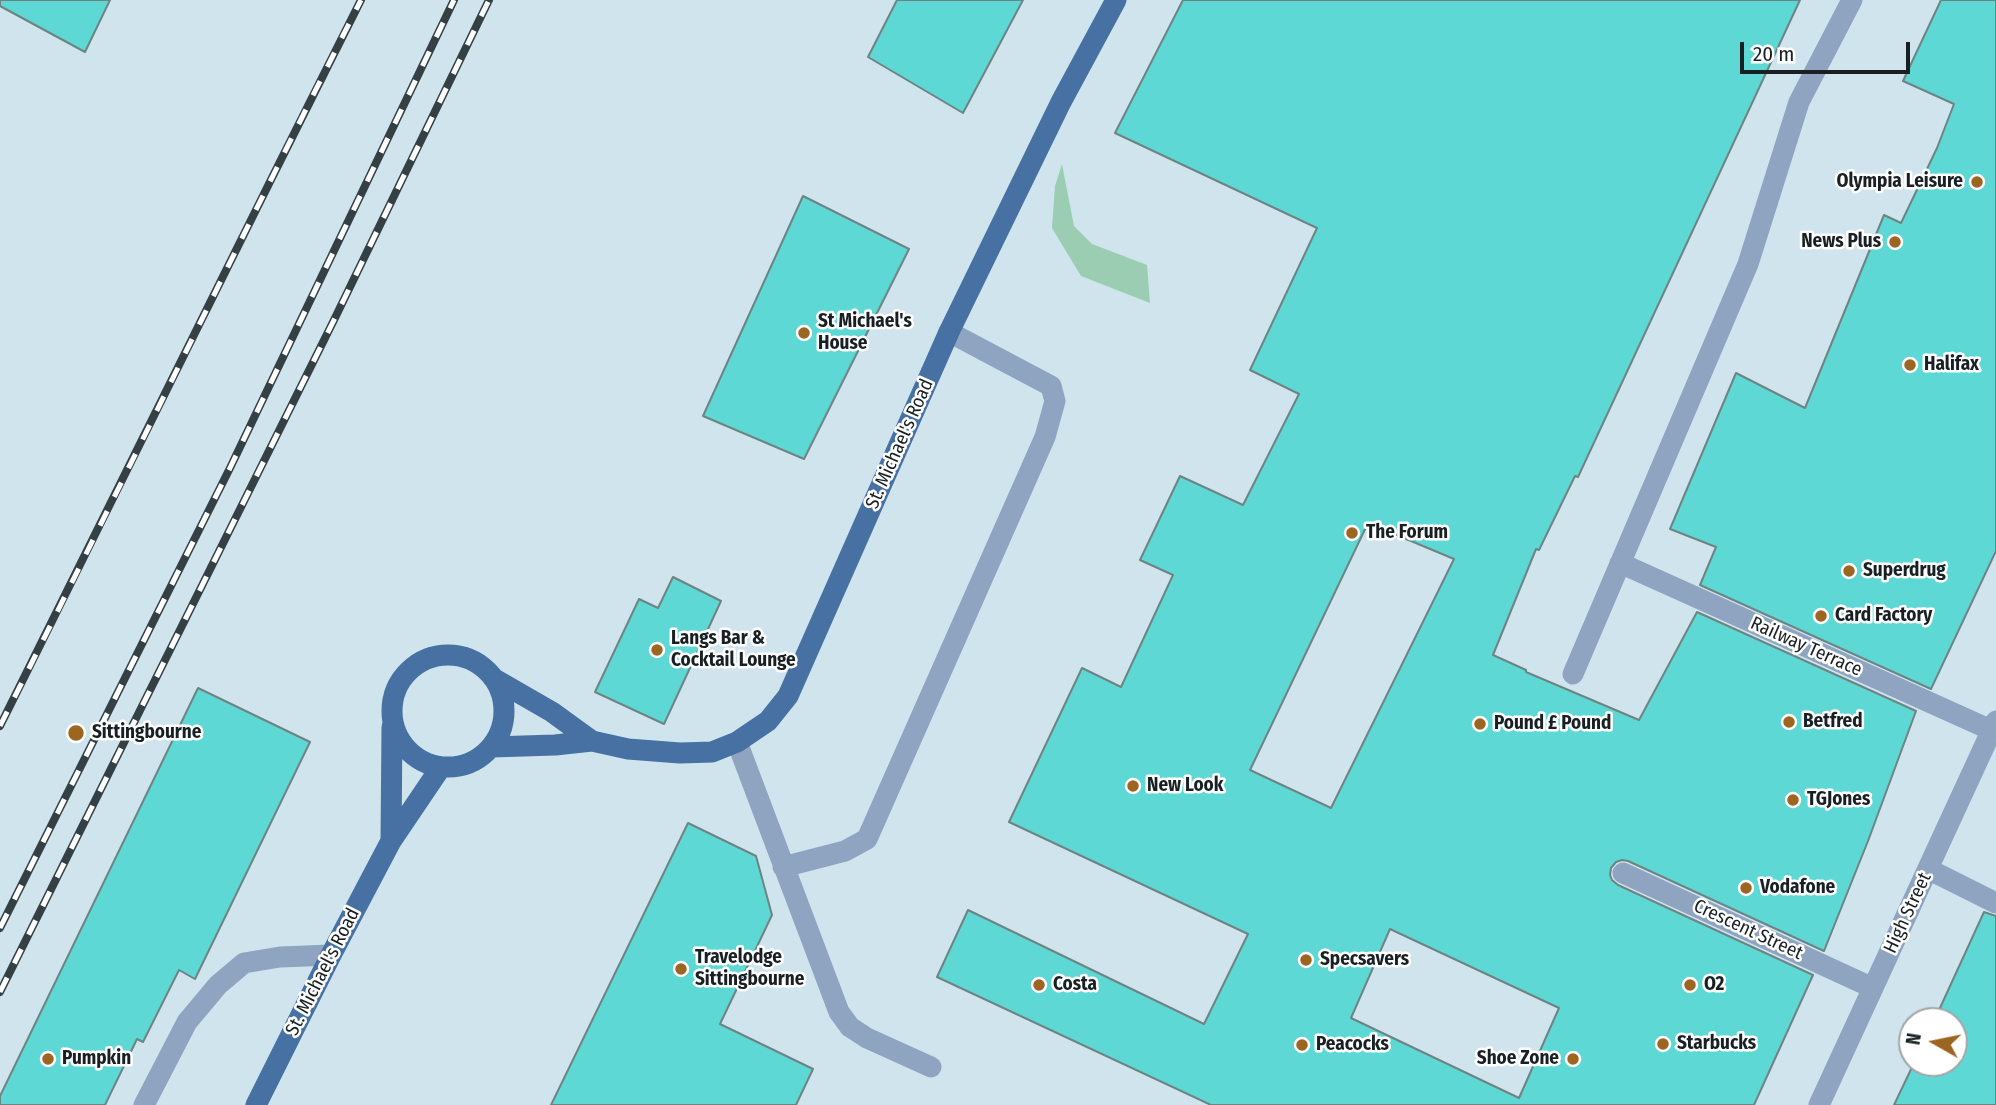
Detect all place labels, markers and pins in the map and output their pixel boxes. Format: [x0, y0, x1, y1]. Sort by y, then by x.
place label: Olympia Leisure [1837, 171, 1963, 193]
marker: Olympia Leisure [1969, 174, 1985, 190]
place label: News Plus [1801, 231, 1881, 253]
marker: News Plus [1887, 234, 1903, 250]
place label: St Michael's House [818, 311, 912, 355]
marker: St Michael's House [796, 325, 812, 341]
place label: Halifax [1924, 354, 1979, 376]
marker: Halifax [1902, 357, 1918, 373]
place label: The Forum [1366, 522, 1448, 544]
marker: The Forum [1344, 525, 1360, 541]
place label: Superdrug [1863, 560, 1946, 582]
marker: Superdrug [1841, 563, 1857, 579]
place label: Card Factory [1835, 605, 1932, 627]
marker: Card Factory [1813, 608, 1829, 624]
place label: Langs Bar & Cocktail Lounge [671, 628, 796, 672]
marker: Langs Bar & Cocktail Lounge [649, 642, 665, 658]
place label: Betfred [1803, 711, 1863, 733]
place label: Pound £ Pound [1494, 713, 1611, 735]
marker: Betfred [1781, 714, 1797, 730]
marker: Pound £ Pound [1472, 716, 1488, 732]
place label: Sittingbourne [92, 722, 201, 744]
marker: Sittingbourne [66, 723, 86, 743]
place label: New Look [1147, 775, 1223, 797]
marker: New Look [1125, 778, 1141, 794]
place label: TGJones [1807, 789, 1870, 811]
marker: TGJones [1785, 792, 1801, 808]
place label: Vodafone [1760, 877, 1835, 899]
marker: Vodafone [1738, 880, 1754, 896]
place label: Travelodge Sittingbourne [695, 947, 804, 991]
place label: Specsavers [1320, 949, 1409, 971]
marker: Specsavers [1298, 952, 1314, 968]
marker: Travelodge Sittingbourne [673, 961, 689, 977]
place label: Costa [1053, 974, 1097, 996]
place label: O2 [1704, 974, 1724, 996]
marker: Costa [1031, 977, 1047, 993]
marker: O2 [1682, 977, 1698, 993]
place label: Starbucks [1677, 1033, 1756, 1055]
place label: Peacocks [1316, 1034, 1389, 1056]
marker: Starbucks [1655, 1036, 1671, 1052]
marker: Peacocks [1294, 1037, 1310, 1053]
place label: Pumpkin [62, 1048, 131, 1070]
place label: Shoe Zone [1477, 1048, 1559, 1070]
marker: Pumpkin [40, 1051, 56, 1067]
marker: Shoe Zone [1565, 1051, 1581, 1067]

